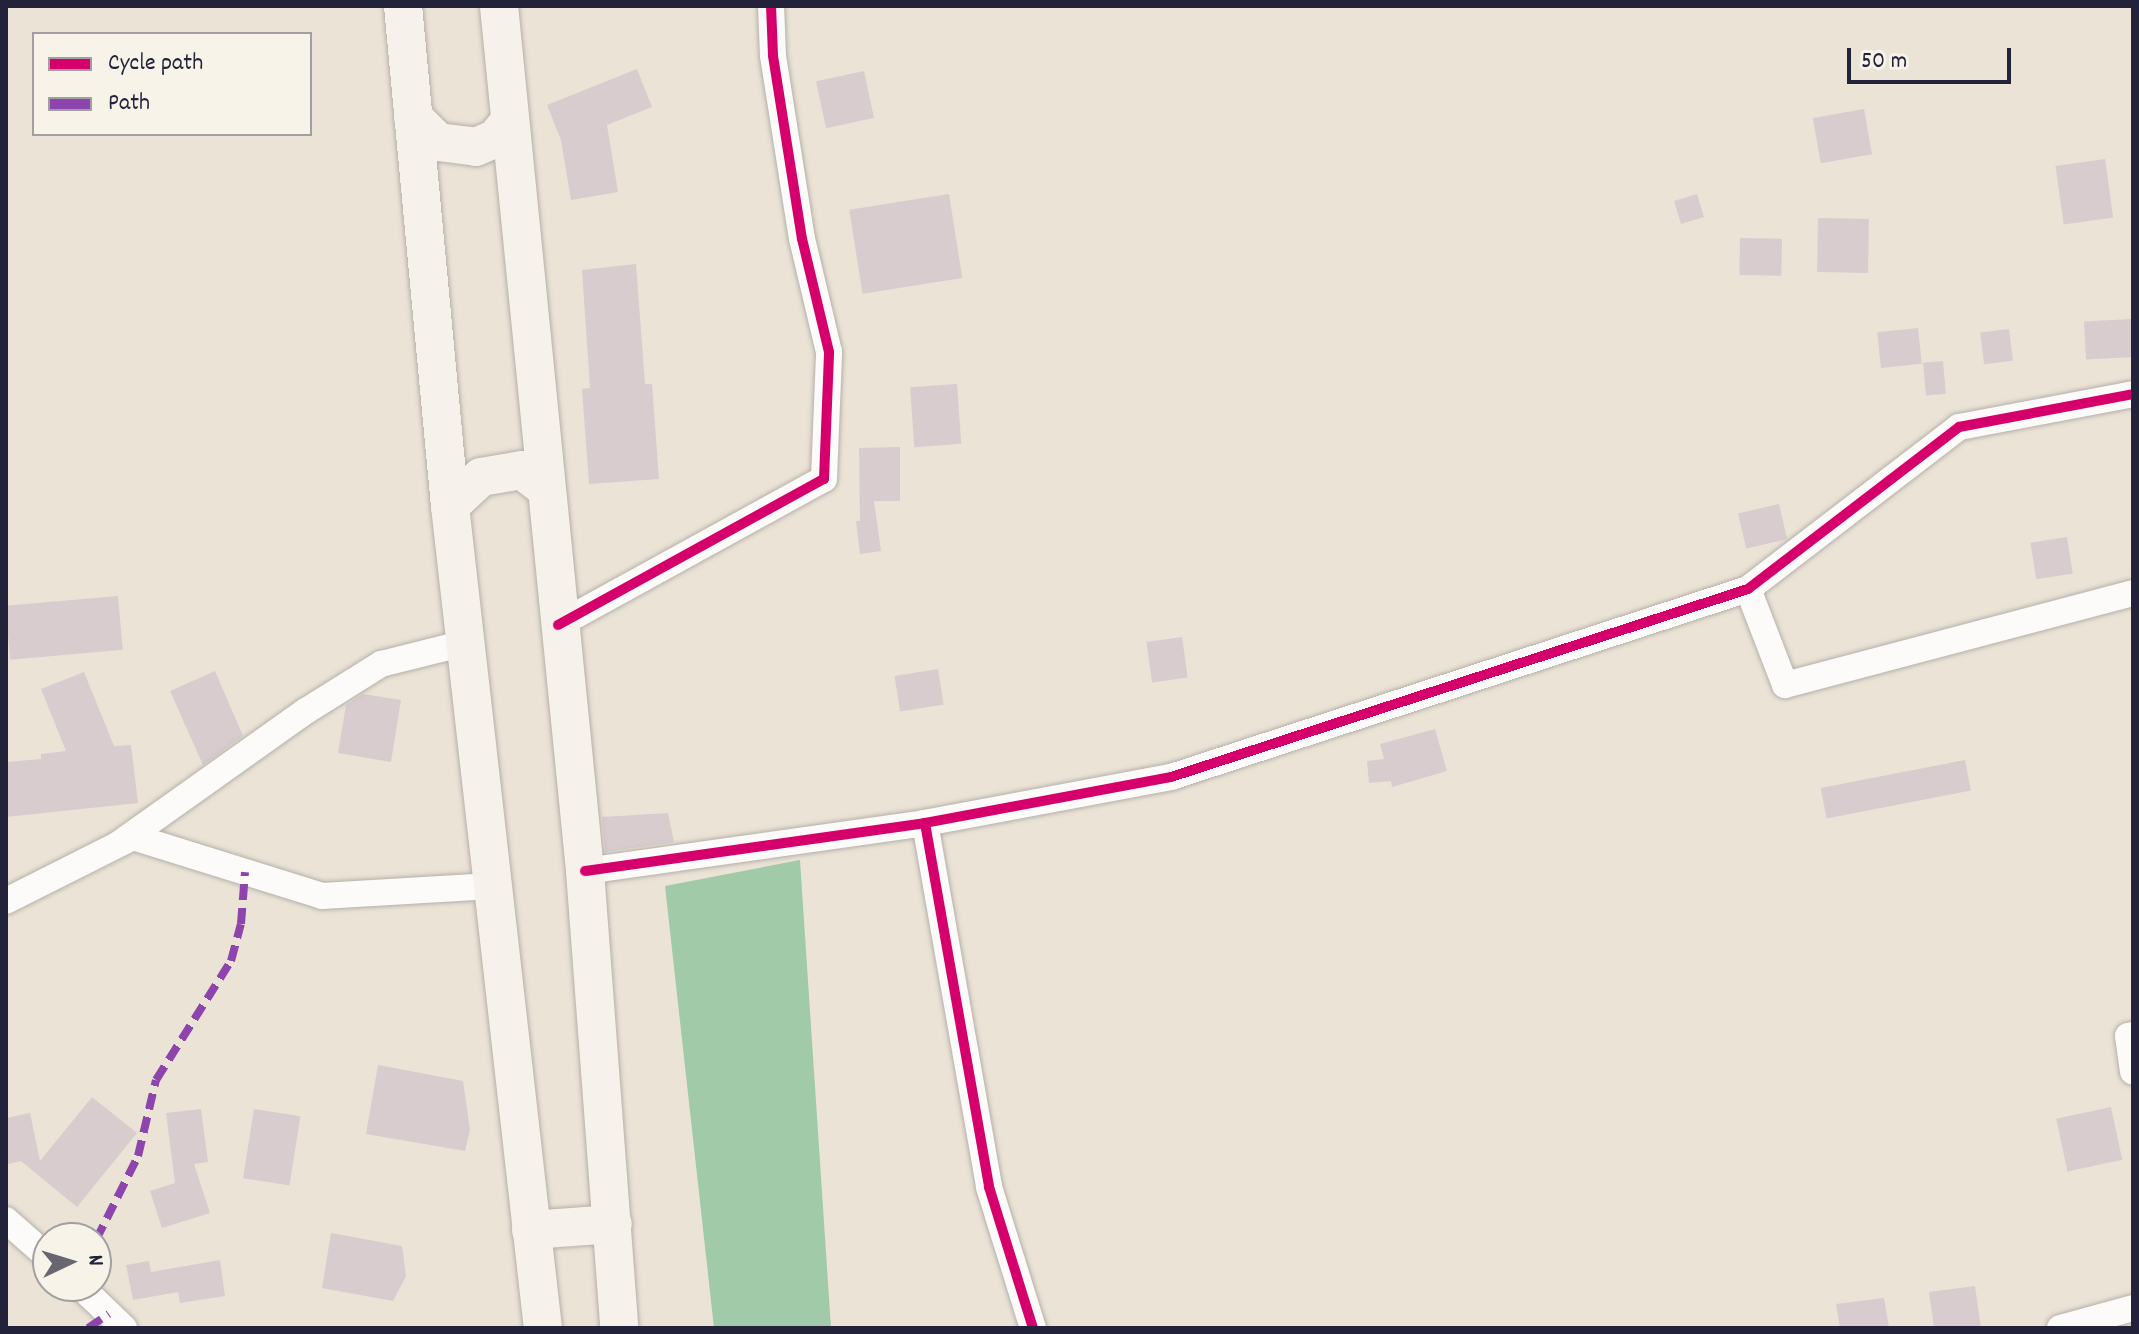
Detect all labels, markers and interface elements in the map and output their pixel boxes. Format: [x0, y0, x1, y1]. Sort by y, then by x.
legend [32, 32, 312, 136]
scale bar [1851, 32, 2015, 82]
text: 50 m [1861, 45, 1907, 79]
text: Cycle path [108, 47, 203, 81]
text: Path [108, 87, 150, 121]
north arrow [32, 1222, 112, 1302]
text: N [79, 1254, 110, 1267]

